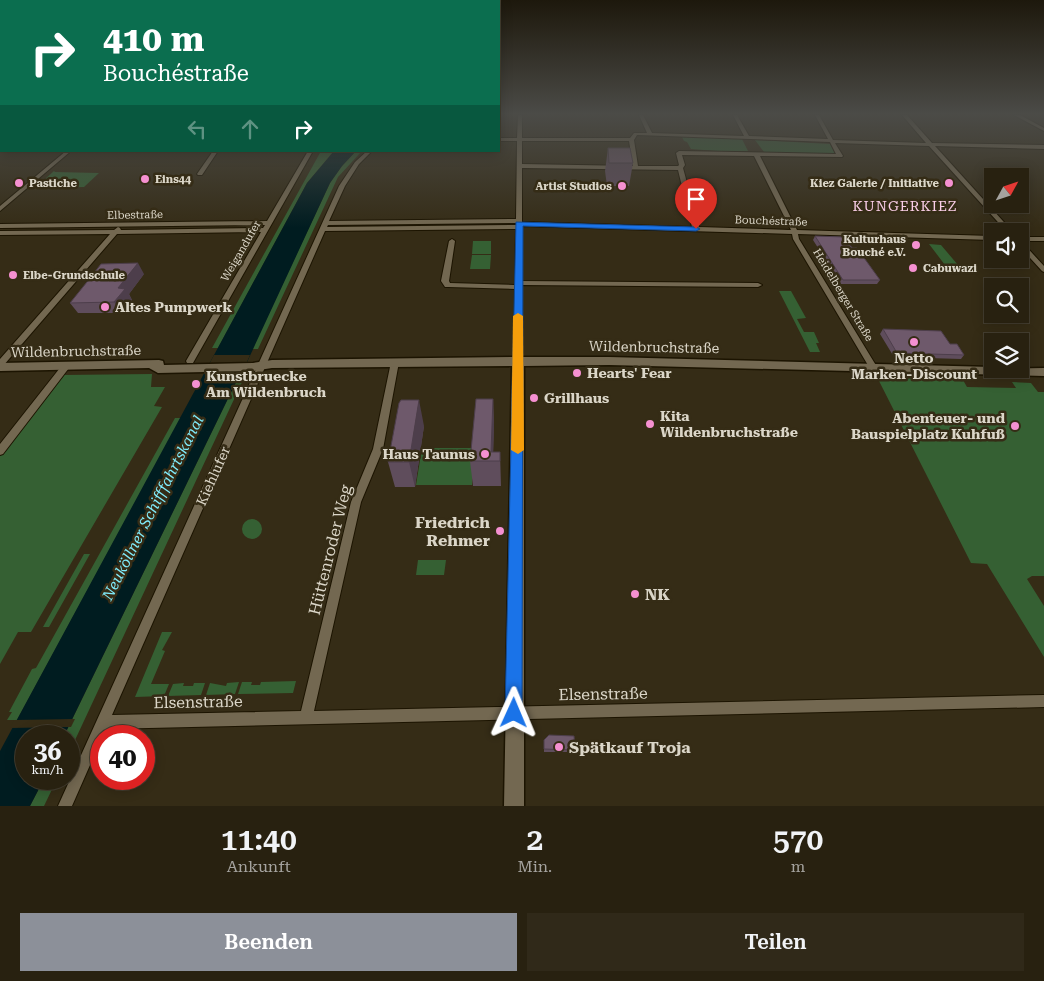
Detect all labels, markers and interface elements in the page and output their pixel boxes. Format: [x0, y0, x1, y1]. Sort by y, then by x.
text: 410 m [103, 19, 204, 60]
icon: right [20, 20, 85, 85]
text: Bouchéstraße [103, 61, 249, 86]
icon: left [183, 115, 211, 143]
icon: ahead [236, 115, 264, 143]
icon: right [289, 115, 317, 143]
north arrow [984, 168, 1029, 212]
map controls [984, 168, 1029, 378]
marker: Eins44 [139, 173, 151, 185]
place label: Eins44 [155, 173, 192, 186]
marker: Pastiche [13, 177, 25, 189]
place label: Pastiche [29, 177, 77, 190]
place label: Kiez Galerie / Initiative [810, 177, 940, 190]
marker: Kiez Galerie / Initiative [943, 177, 955, 189]
pin [675, 178, 717, 229]
place label: Artist Studios [535, 180, 612, 193]
marker: Artist Studios [616, 180, 628, 192]
icon: arrive [682, 185, 710, 213]
district label: KUNGERKIEZ [853, 198, 958, 214]
street label: Elbestraße [107, 208, 163, 222]
street label: Bouchéstraße [734, 213, 808, 229]
street label: Weigandufer [218, 218, 264, 284]
button: sound [984, 223, 1029, 268]
place label: Kulturhaus Bouché e.V. [842, 233, 906, 259]
marker: Kulturhaus Bouché e.V. [910, 239, 922, 251]
street label: Heidelberger Straße [810, 246, 876, 344]
marker: Cabuwazi [907, 262, 919, 274]
place label: Cabuwazi [923, 262, 977, 275]
marker: Elbe-Grundschule [7, 269, 19, 281]
place label: Elbe-Grundschule [23, 269, 126, 282]
button: search [984, 278, 1029, 323]
place label: Altes Pumpwerk [115, 299, 232, 315]
marker: Altes Pumpwerk [99, 301, 111, 313]
button: layers [984, 333, 1029, 378]
marker: Netto Marken-Discount [908, 336, 920, 348]
street label: Wildenbruchstraße [589, 338, 720, 356]
street label: Wildenbruchstraße [11, 342, 142, 360]
place label: Netto Marken-Discount [851, 350, 977, 382]
place label: Hearts' Fear [587, 365, 672, 381]
marker: Hearts' Fear [571, 367, 583, 379]
place label: Kunstbruecke Am Wildenbruch [206, 368, 327, 400]
marker: Kunstbruecke Am Wildenbruch [190, 378, 202, 390]
place label: Grillhaus [544, 390, 609, 406]
marker: Grillhaus [528, 392, 540, 404]
place label: Kita Wildenbruchstraße [660, 408, 798, 440]
place label: Abenteuer- und Bauspielplatz Kuhfuß [851, 410, 1006, 442]
water label: Neuköllner Schifffahrtskanal [98, 412, 208, 604]
marker: Kita Wildenbruchstraße [644, 418, 656, 430]
marker: Abenteuer- und Bauspielplatz Kuhfuß [1009, 420, 1021, 432]
street label: Kiehlufer [193, 444, 233, 508]
place label: Haus Taunus [382, 446, 475, 462]
marker: Haus Taunus [479, 448, 491, 460]
street label: Hüttenroder Weg [305, 482, 356, 617]
place label: Friedrich Rehmer [415, 513, 490, 550]
marker: Friedrich Rehmer [494, 525, 506, 537]
place label: NK [645, 585, 670, 604]
marker: NK [629, 588, 641, 600]
street label: Elsenstraße [558, 684, 648, 704]
position arrow [487, 686, 539, 738]
street label: Elsenstraße [153, 692, 243, 712]
speed limit sign: 40 [90, 725, 155, 790]
text: 36 [33, 737, 62, 766]
place label: Spätkauf Troja [569, 738, 691, 757]
marker: Spätkauf Troja [553, 741, 565, 753]
text: km/h [31, 763, 64, 777]
text: 11:40 [221, 822, 297, 857]
text: 2 [526, 822, 543, 857]
text: 570 [773, 822, 823, 857]
text: Ankunft [227, 857, 291, 876]
text: Min. [517, 857, 552, 876]
text: m [791, 857, 805, 876]
button: Beenden [20, 913, 517, 971]
button: Teilen [527, 913, 1024, 971]

